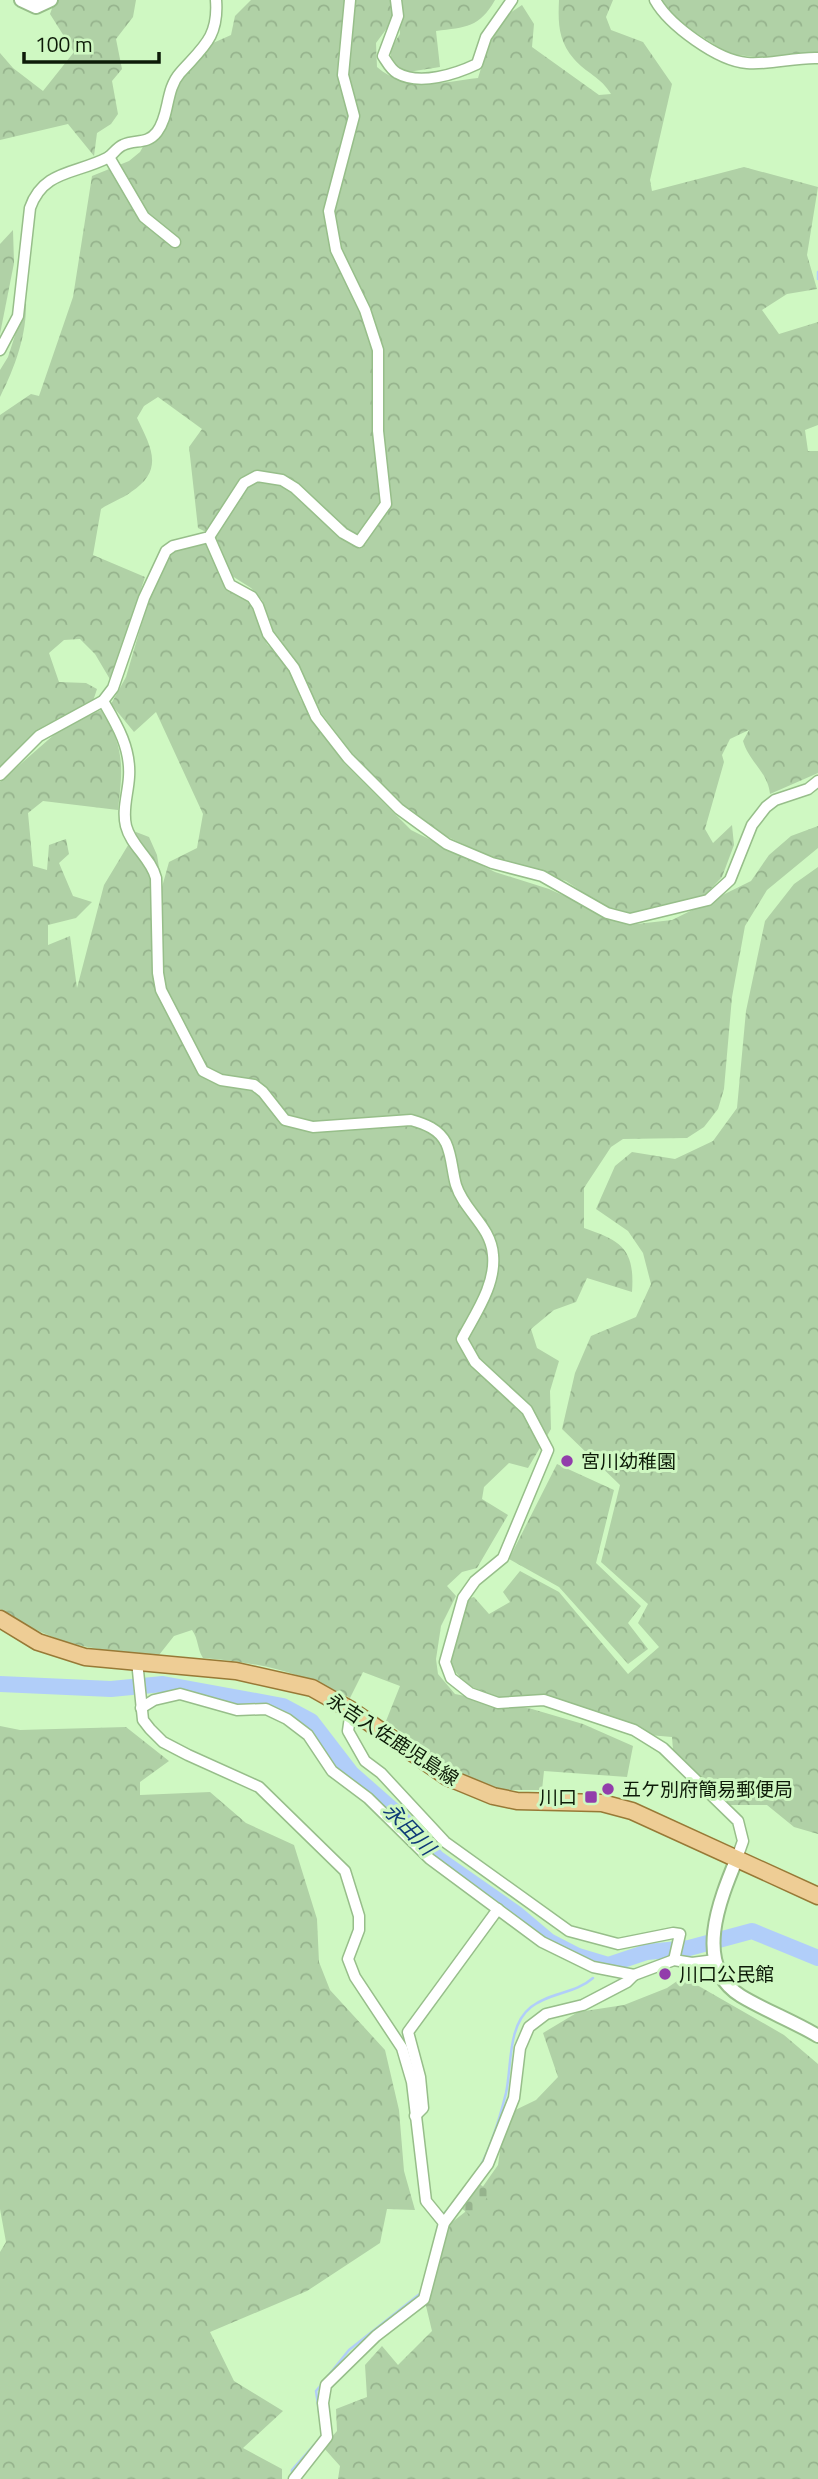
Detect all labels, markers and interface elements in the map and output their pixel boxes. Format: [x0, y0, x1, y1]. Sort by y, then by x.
scale bar [24, 21, 159, 65]
text: 100 m [35, 28, 92, 60]
place label: 宮川幼稚園 [581, 1446, 676, 1475]
marker: 宮川幼稚園 [559, 1453, 575, 1469]
street label: 永吉入佐鹿児島線 [322, 1685, 465, 1792]
place label: 五ケ別府簡易郵便局 [622, 1774, 793, 1803]
marker: 五ケ別府簡易郵便局 [600, 1781, 616, 1797]
place label: 川口 [539, 1782, 577, 1811]
marker: 川口 [583, 1789, 599, 1805]
water label: 永田川 [376, 1795, 444, 1864]
place label: 川口公民館 [679, 1959, 774, 1988]
marker: 川口公民館 [657, 1966, 673, 1982]

